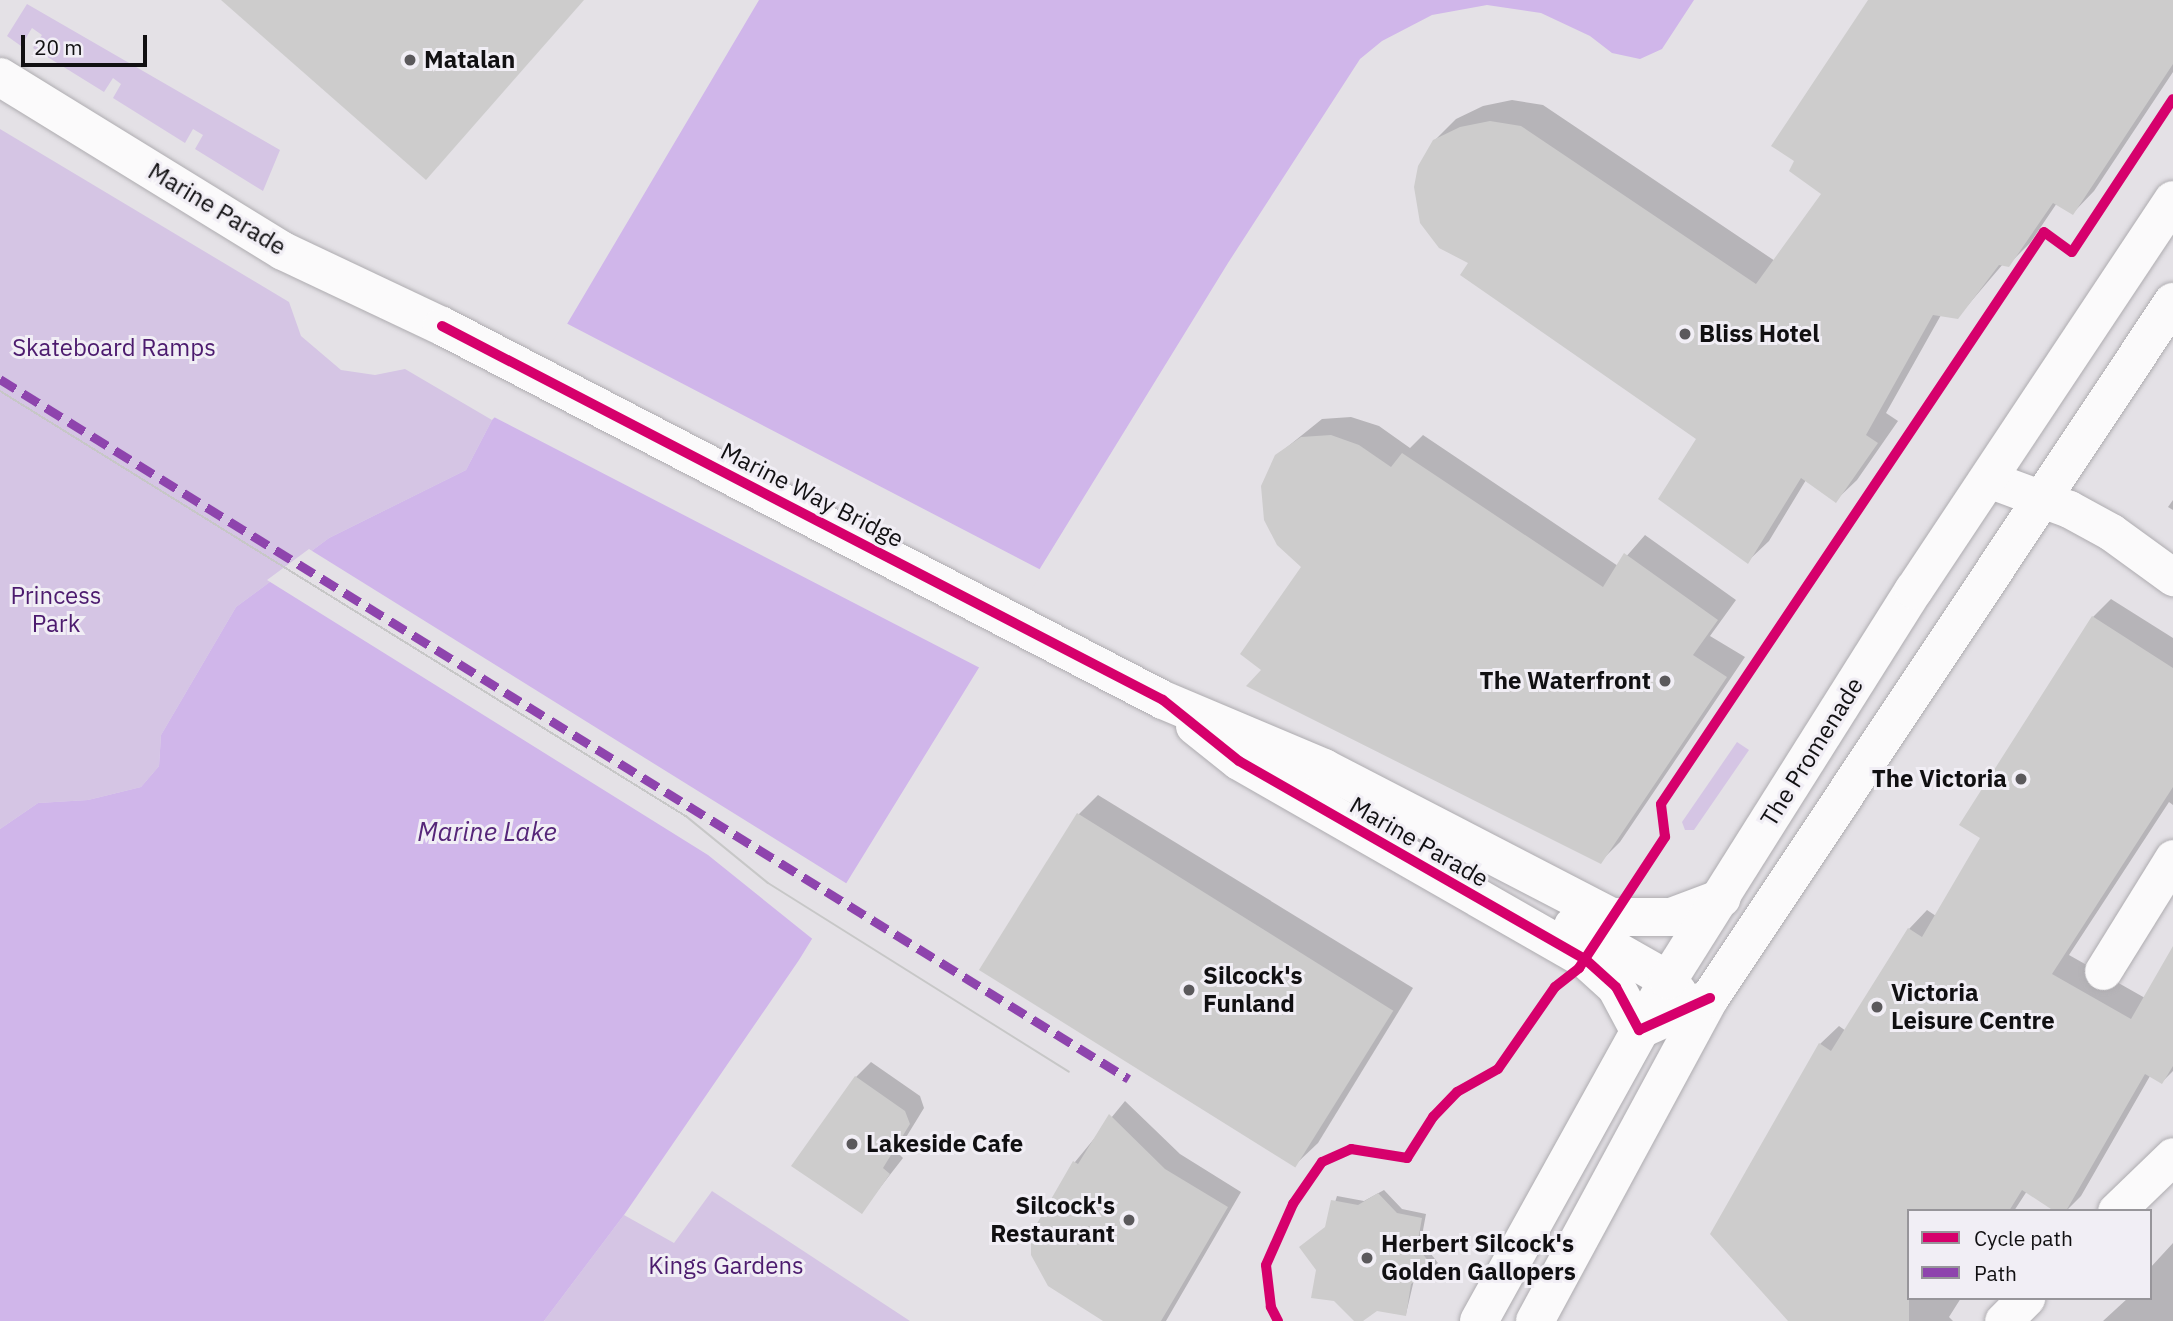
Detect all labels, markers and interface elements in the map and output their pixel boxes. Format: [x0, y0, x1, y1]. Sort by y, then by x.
scale bar [24, 21, 150, 65]
text: 20 m [34, 33, 83, 61]
place label: Matalan [424, 46, 515, 74]
marker: Matalan [402, 52, 418, 68]
street label: Marine Parade [143, 157, 291, 261]
place label: Bliss Hotel [1699, 320, 1819, 348]
marker: Bliss Hotel [1677, 326, 1693, 342]
park label: Skateboard Ramps [12, 334, 216, 362]
street label: Marine Way Bridge [716, 437, 908, 553]
park label: Princess Park [10, 582, 102, 638]
place label: The Waterfront [1480, 667, 1651, 695]
street label: The Promenade [1755, 672, 1869, 832]
marker: The Waterfront [1657, 673, 1673, 689]
place label: The Victoria [1872, 765, 2007, 793]
marker: The Victoria [2013, 771, 2029, 787]
street label: Marine Parade [1345, 791, 1493, 893]
water label: Marine Lake [417, 816, 557, 848]
place label: Silcock's Funland [1203, 962, 1303, 1018]
place label: Victoria Leisure Centre [1891, 979, 2055, 1035]
marker: Silcock's Funland [1181, 982, 1197, 998]
marker: Victoria Leisure Centre [1869, 999, 1885, 1015]
place label: Lakeside Cafe [866, 1130, 1023, 1158]
marker: Lakeside Cafe [844, 1136, 860, 1152]
place label: Silcock's Restaurant [990, 1192, 1115, 1248]
legend [1907, 1209, 2152, 1300]
marker: Silcock's Restaurant [1121, 1212, 1137, 1228]
text: Cycle path [1974, 1224, 2073, 1252]
place label: Herbert Silcock's Golden Gallopers [1381, 1230, 1576, 1286]
marker: Herbert Silcock's Golden Gallopers [1359, 1250, 1375, 1266]
park label: Kings Gardens [648, 1252, 804, 1280]
text: Path [1974, 1259, 2017, 1287]

